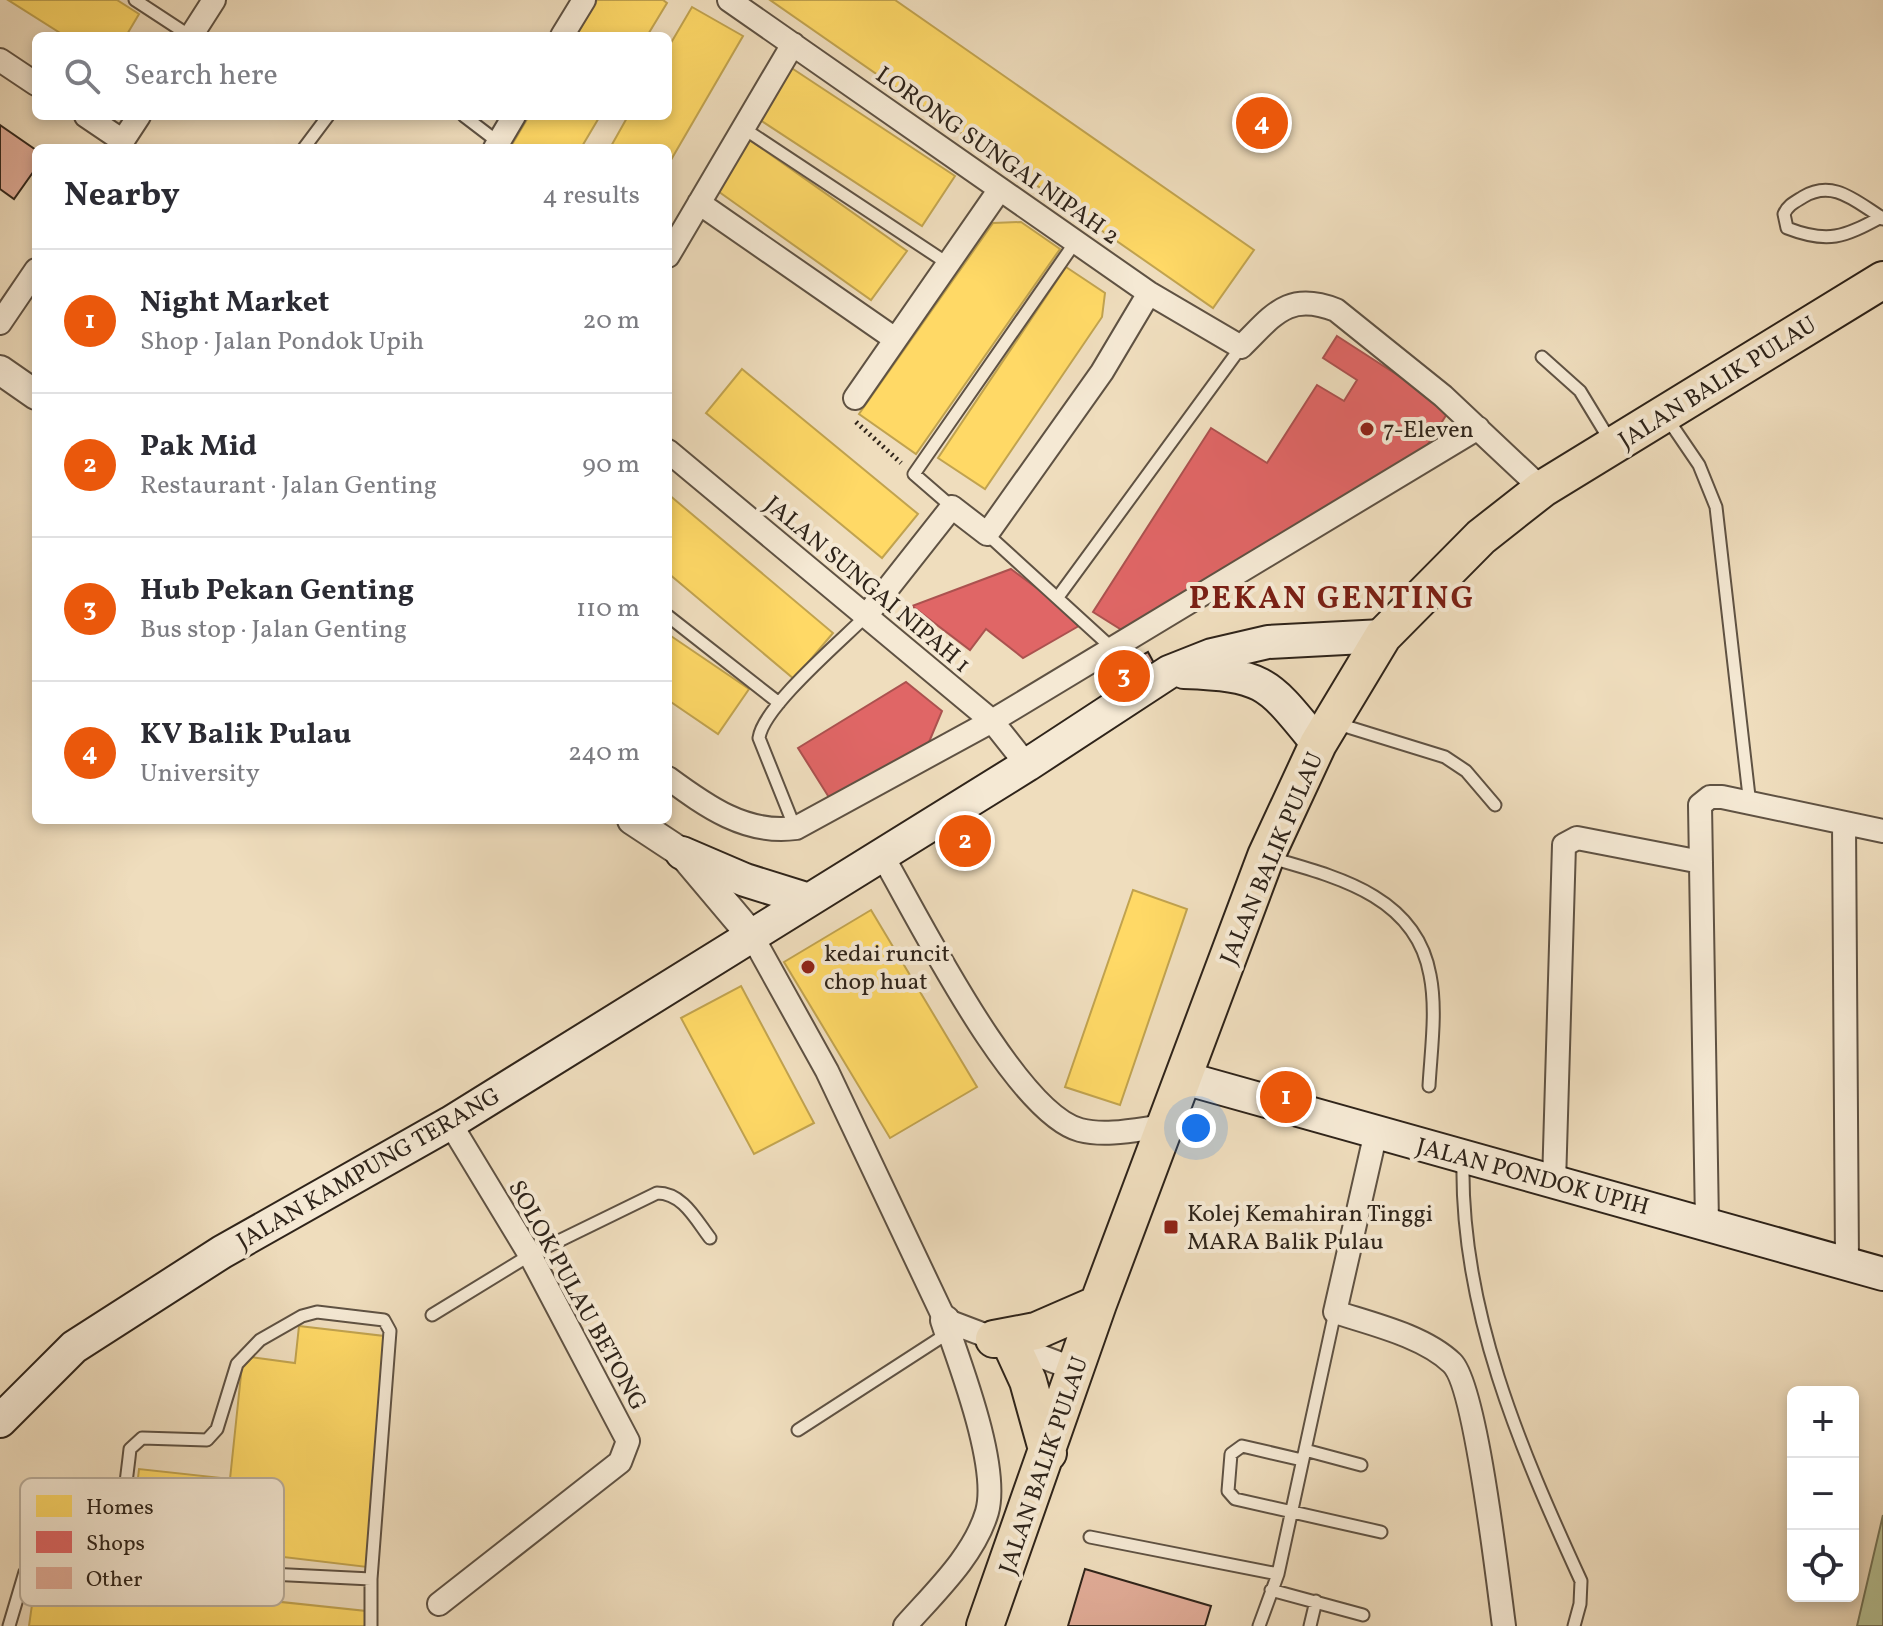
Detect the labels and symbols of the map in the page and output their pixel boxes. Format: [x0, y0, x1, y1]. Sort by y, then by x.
street label: LORONG SUNGAI NIPAH 2 [868, 59, 1126, 254]
pin: 4 [1236, 93, 1288, 153]
street label: JALAN BALIK PULAU [1613, 309, 1824, 458]
place label: 7-Eleven [1383, 414, 1474, 448]
marker: 7-Eleven [1358, 420, 1376, 438]
street label: JALAN SUNGAI NIPAH 1 [756, 489, 977, 682]
district label: PEKAN GENTING [1189, 578, 1475, 622]
pin: 3 [1098, 646, 1150, 706]
street label: JALAN BALIK PULAU [1213, 747, 1333, 970]
pin: 2 [939, 811, 991, 871]
place label: kedai runcit chop huat [824, 938, 950, 1000]
marker: kedai runcit chop huat [799, 958, 817, 976]
pin: 1 [1260, 1067, 1312, 1127]
street label: JALAN KAMPUNG TERANG [231, 1080, 507, 1259]
your location [1176, 1108, 1216, 1148]
street label: JALAN PONDOK UPIH [1412, 1130, 1653, 1225]
street label: SOLOK PULAU BETONG [499, 1174, 654, 1417]
place label: Kolej Kemahiran Tinggi MARA Balik Pulau [1187, 1198, 1433, 1260]
marker: Kolej Kemahiran Tinggi MARA Balik Pulau [1162, 1218, 1180, 1236]
street label: JALAN BALIK PULAU [992, 1353, 1098, 1579]
legend [20, 1478, 284, 1606]
text: Homes [86, 1493, 154, 1524]
text: Shops [86, 1529, 145, 1560]
text: Other [86, 1565, 143, 1596]

